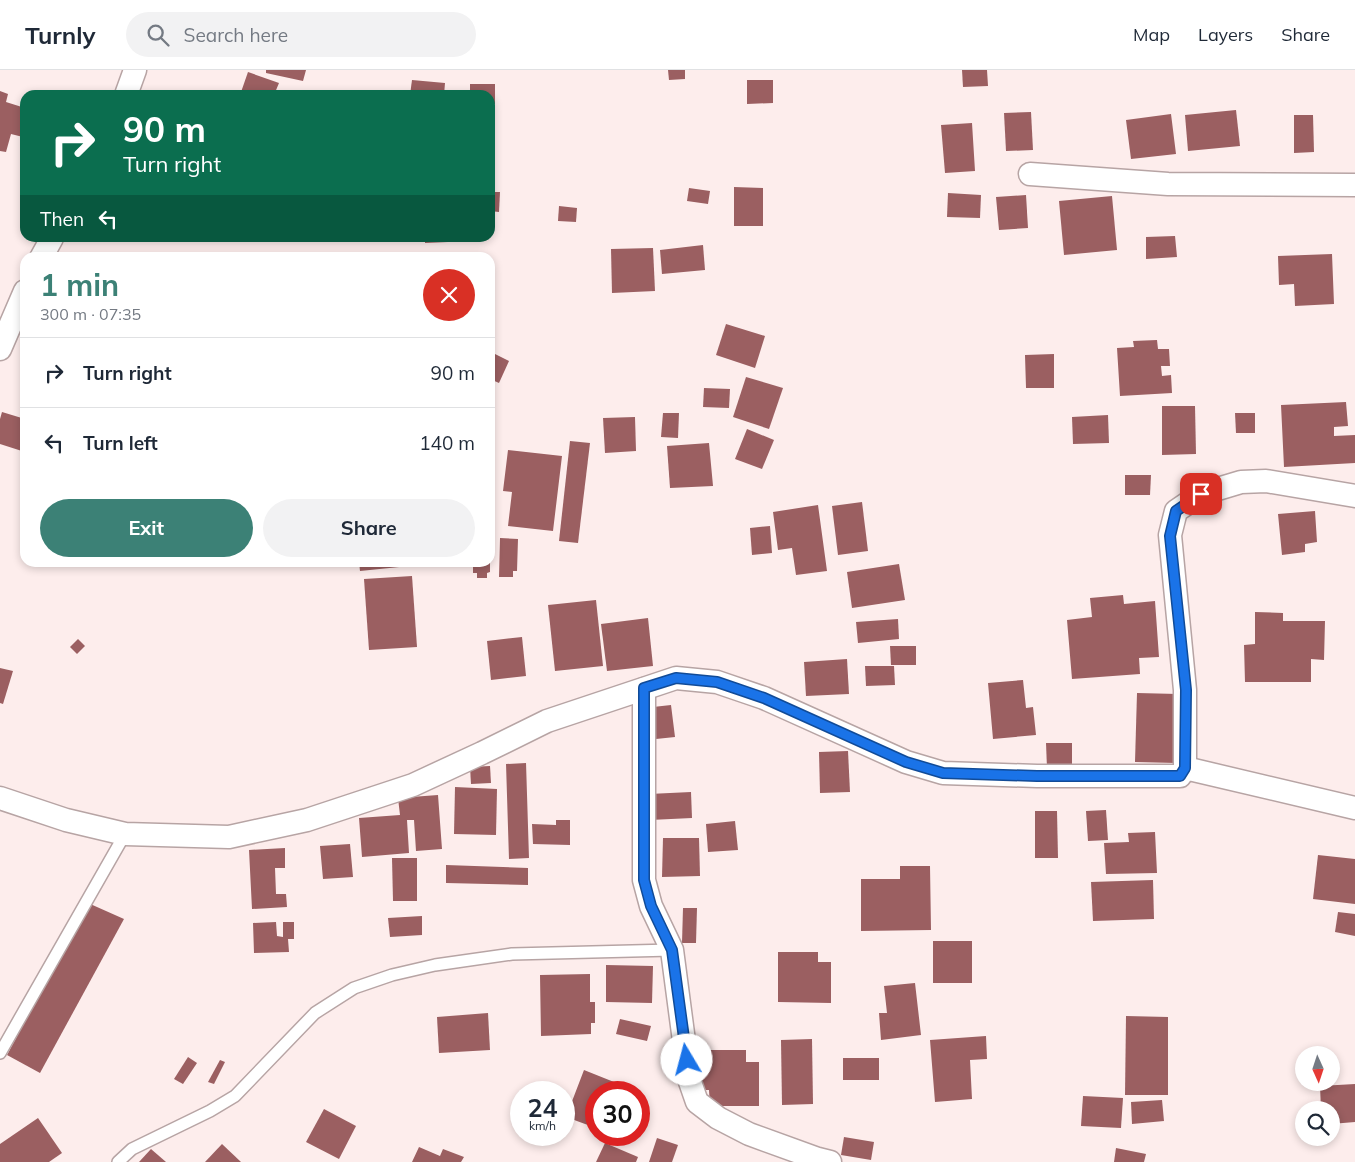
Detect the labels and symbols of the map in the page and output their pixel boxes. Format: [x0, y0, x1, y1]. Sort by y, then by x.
pin [1180, 473, 1222, 515]
position arrow [660, 1033, 712, 1085]
north arrow [1295, 1046, 1340, 1091]
speed limit sign: 30 [585, 1081, 650, 1146]

